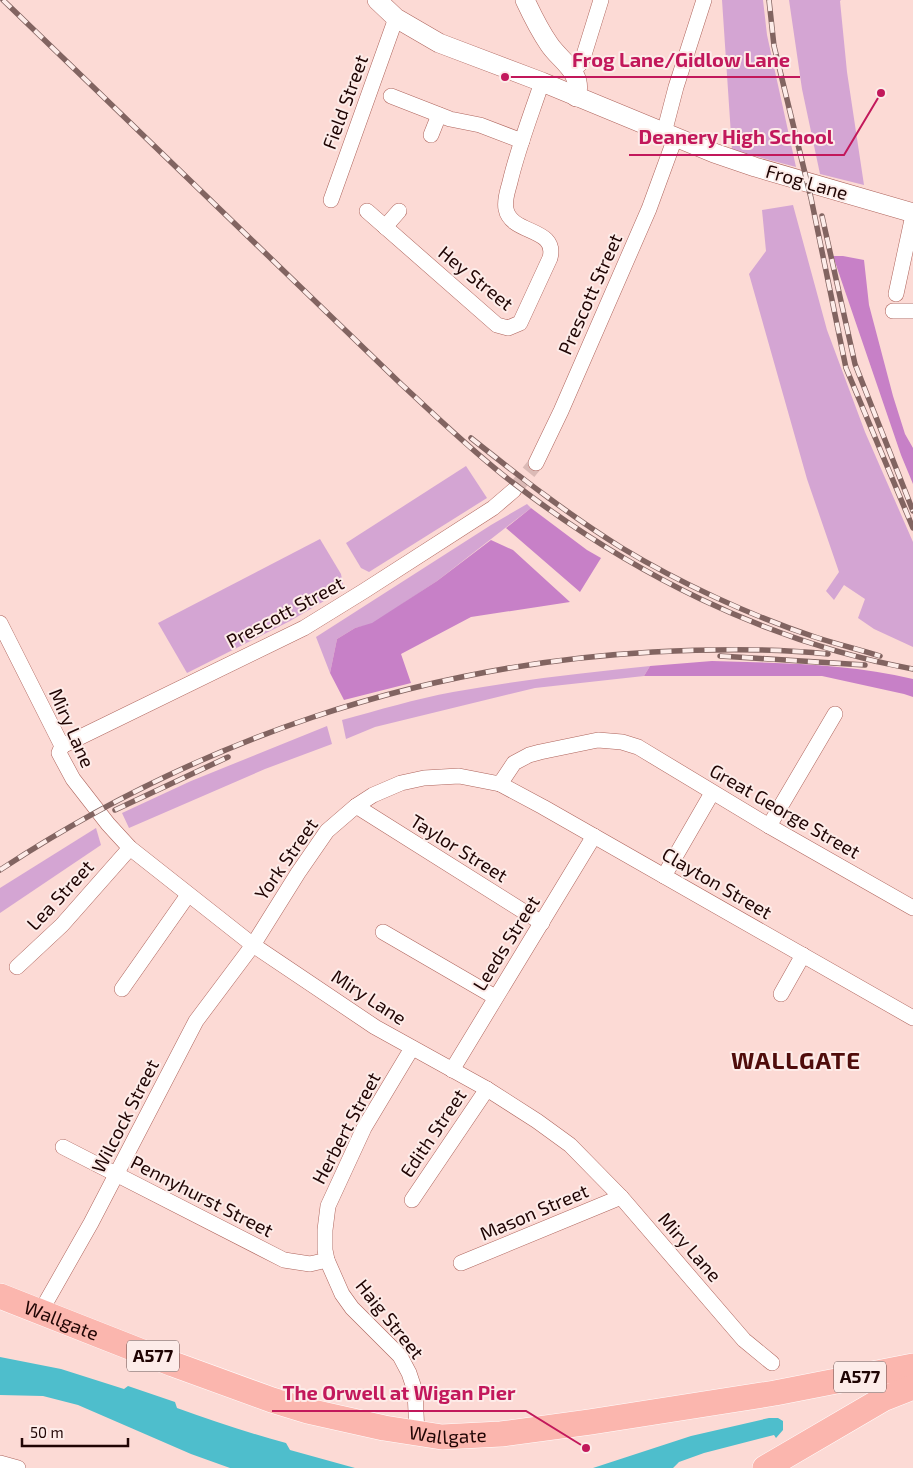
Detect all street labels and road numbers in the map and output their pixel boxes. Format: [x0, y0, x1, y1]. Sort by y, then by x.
street label: Field Street [317, 52, 372, 152]
street label: Frog Lane [763, 159, 851, 204]
street label: Prescott Street [553, 230, 626, 358]
street label: Hey Street [434, 241, 518, 315]
street label: Prescott Street [222, 571, 348, 652]
street label: Miry Lane [45, 685, 100, 771]
street label: Great George Street [706, 758, 864, 863]
street label: Taylor Street [406, 809, 512, 887]
street label: York Street [249, 813, 322, 904]
street label: Clayton Street [658, 842, 776, 923]
street label: Lea Street [21, 855, 98, 934]
street label: Leeds Street [467, 891, 544, 995]
street label: Miry Lane [328, 964, 411, 1029]
street label: Wilcock Street [86, 1055, 163, 1176]
street label: Herbert Street [306, 1068, 385, 1188]
street label: Edith Street [395, 1084, 471, 1181]
street label: Pennyhurst Street [127, 1150, 277, 1241]
street label: Mason Street [476, 1178, 592, 1245]
street label: Miry Lane [654, 1207, 727, 1286]
street label: Haig Street [351, 1274, 429, 1363]
street label: Wallgate [21, 1295, 102, 1345]
road number: A577 [127, 1340, 179, 1372]
road number: A577 [834, 1361, 886, 1392]
street label: Wallgate [407, 1420, 487, 1448]

